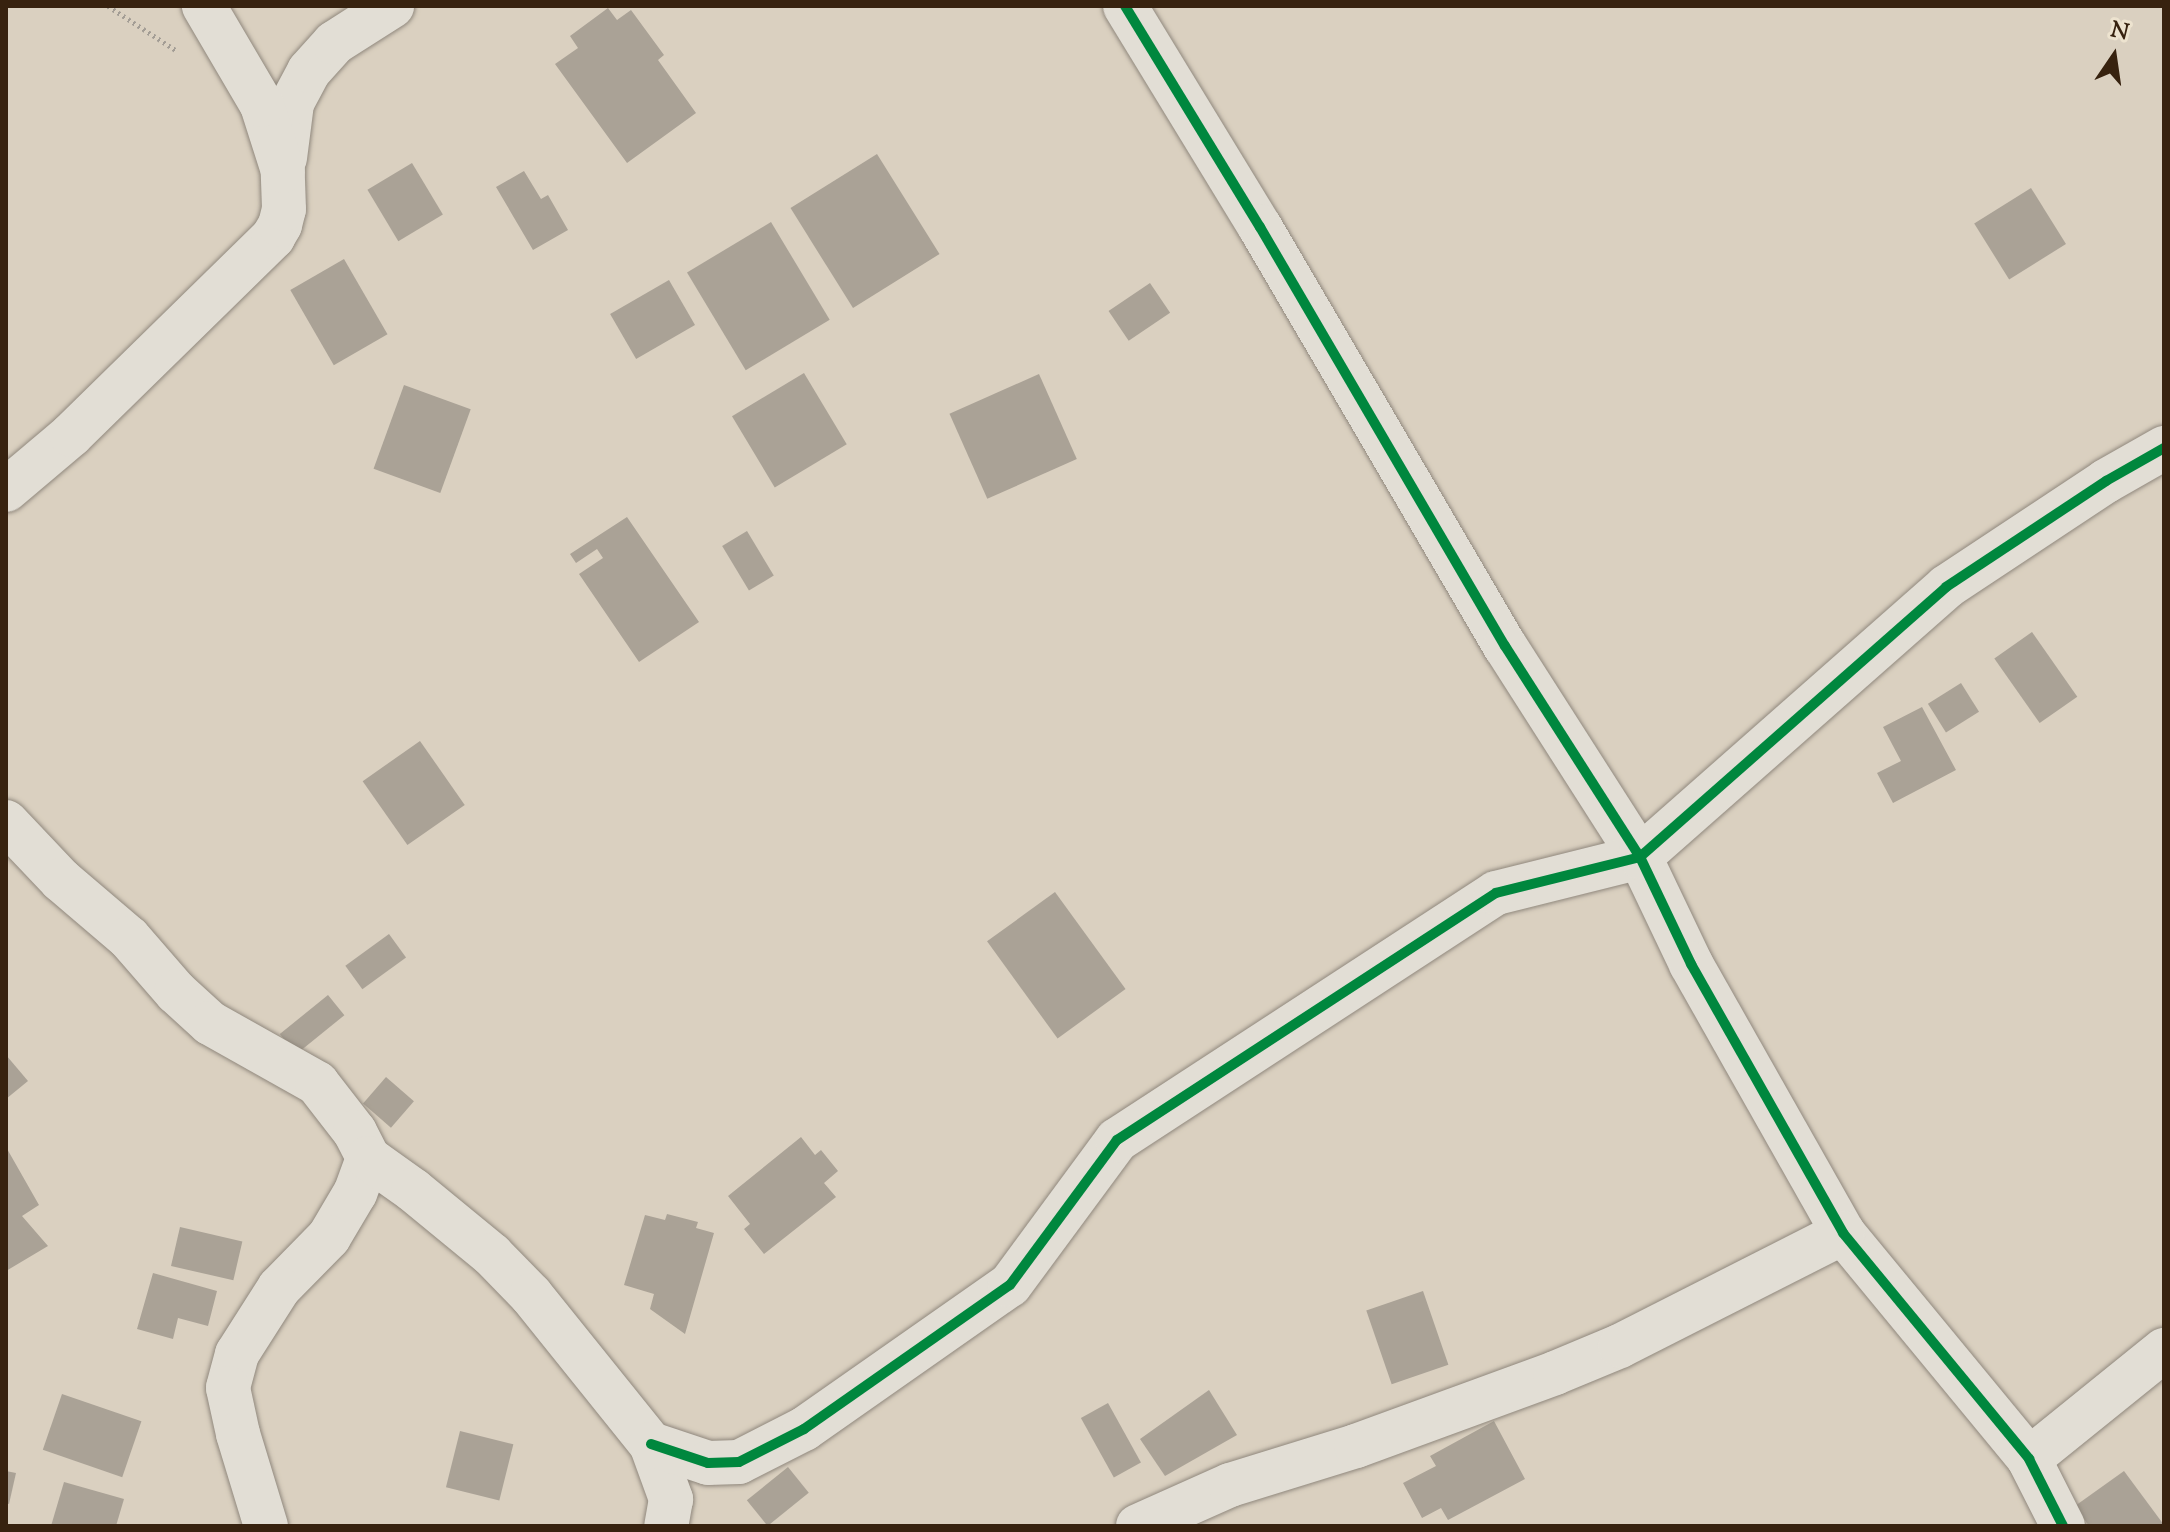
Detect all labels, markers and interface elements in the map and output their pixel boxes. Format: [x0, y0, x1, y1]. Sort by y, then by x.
text: N [2107, 15, 2132, 50]
north arrow [2074, 16, 2154, 96]

